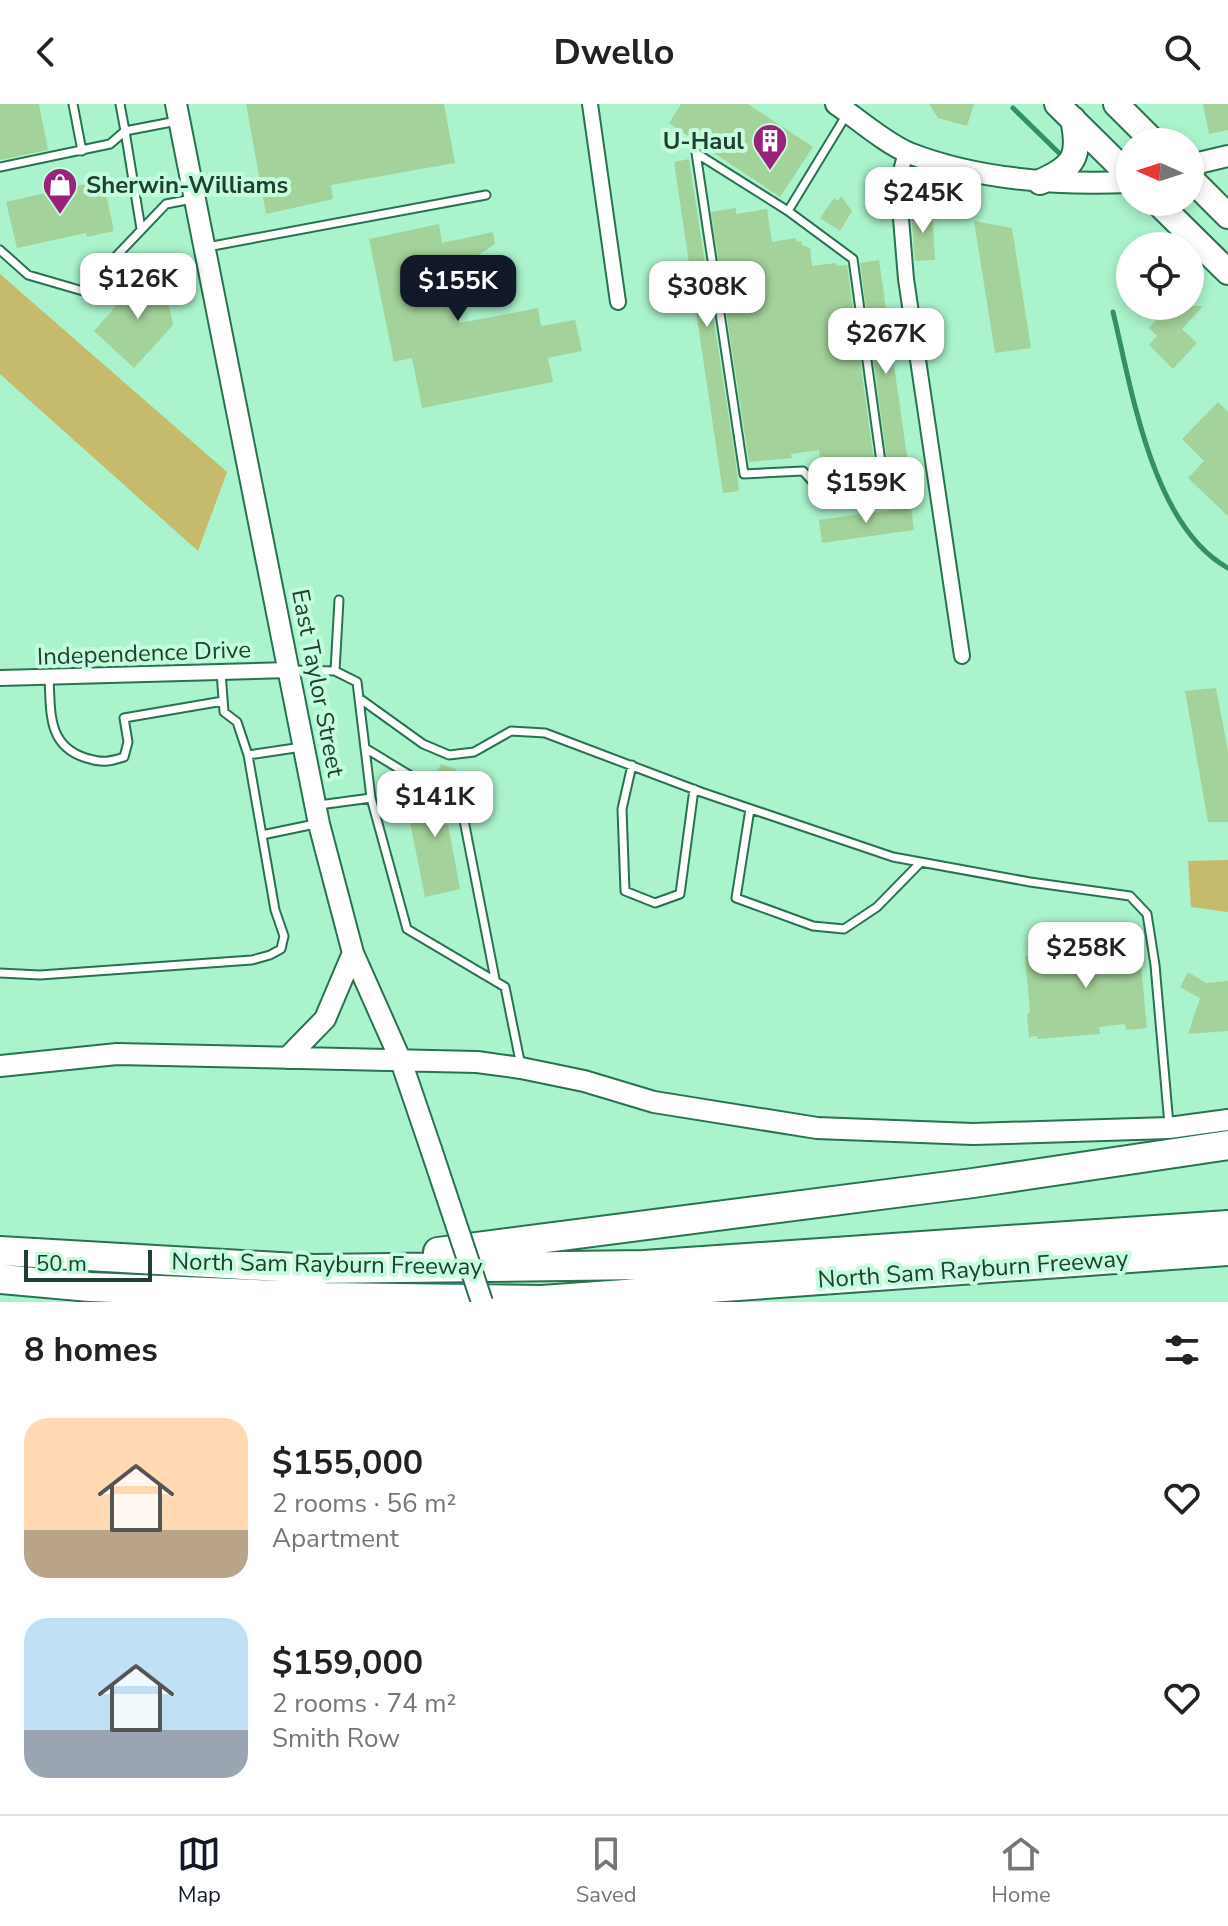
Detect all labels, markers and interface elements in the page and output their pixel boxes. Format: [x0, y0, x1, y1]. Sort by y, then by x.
text: Dwello [554, 28, 674, 77]
icon: back [24, 30, 68, 74]
icon: search [1160, 30, 1204, 74]
building icon: U-Haul [751, 122, 789, 172]
place label: U-Haul [663, 125, 744, 157]
north arrow [1116, 128, 1204, 216]
map controls [1116, 128, 1204, 320]
shop icon: Sherwin-Williams [41, 166, 79, 216]
pin: $245K [867, 167, 979, 235]
place label: Sherwin-Williams [86, 169, 288, 201]
text: $245K [883, 175, 963, 210]
button: locate [1116, 232, 1204, 320]
pin: $126K [82, 253, 194, 321]
pin: $155K [402, 255, 514, 323]
text: $126K [98, 261, 178, 296]
pin: $308K [651, 261, 763, 329]
text: $155K [418, 263, 498, 298]
text: $308K [667, 269, 747, 304]
pin: $267K [830, 308, 942, 376]
text: $267K [846, 316, 926, 351]
pin: $159K [810, 457, 922, 525]
text: $159K [826, 465, 906, 500]
street label: East Taylor Street [284, 586, 352, 780]
street label: Independence Drive [36, 633, 252, 673]
pin: $141K [379, 771, 491, 839]
text: $141K [395, 779, 475, 814]
pin: $258K [1030, 922, 1142, 990]
text: $258K [1046, 930, 1126, 965]
street label: North Sam Rayburn Freeway [817, 1242, 1130, 1296]
street label: North Sam Rayburn Freeway [171, 1245, 483, 1283]
scale bar [24, 1246, 152, 1282]
text: 50 m [36, 1249, 87, 1279]
text: 8 homes [24, 1327, 158, 1373]
icon: filters [1160, 1328, 1204, 1372]
text: $155,000 [272, 1440, 423, 1486]
icon: home [88, 1450, 184, 1546]
icon: heart [1160, 1476, 1204, 1520]
text: 2 rooms · 56 m² [272, 1486, 456, 1521]
text: Apartment [272, 1521, 399, 1556]
text: $159,000 [272, 1640, 423, 1686]
icon: home [88, 1650, 184, 1746]
icon: heart [1160, 1676, 1204, 1720]
text: 2 rooms · 74 m² [272, 1686, 456, 1721]
text: Smith Row [272, 1721, 400, 1756]
tab: Map [177, 1832, 221, 1910]
tab: Saved [576, 1832, 637, 1910]
tab: Home [991, 1832, 1051, 1910]

